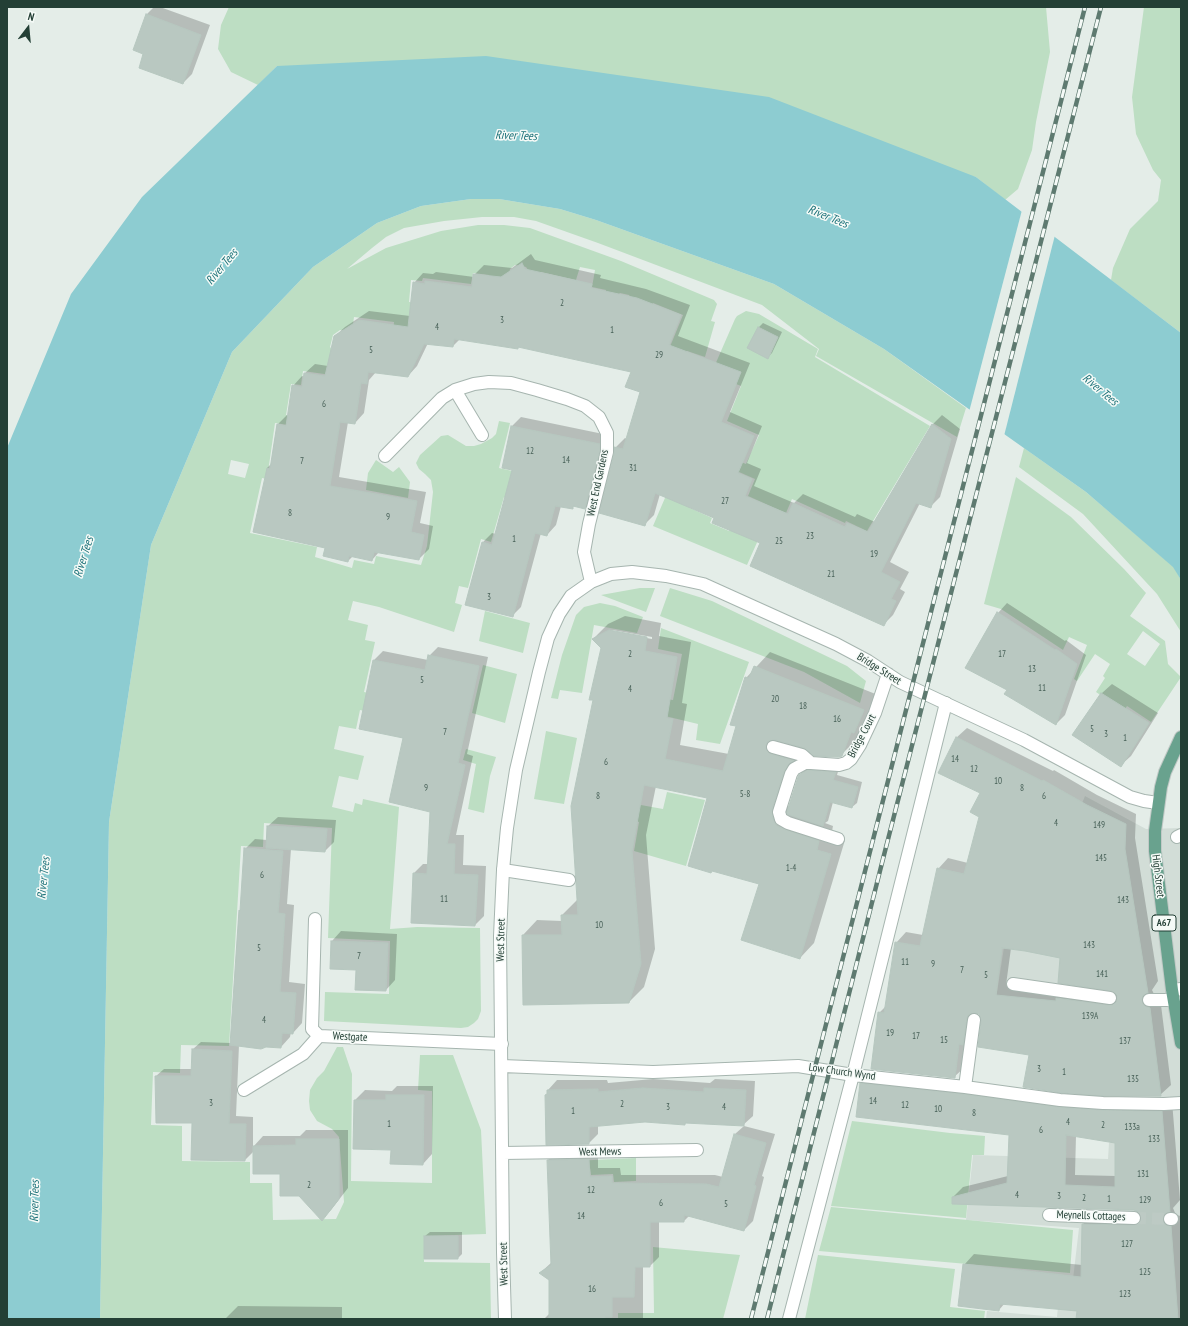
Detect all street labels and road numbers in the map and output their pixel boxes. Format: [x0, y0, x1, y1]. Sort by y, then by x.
street label: West End Gardens [584, 448, 612, 518]
street label: Bridge Street [854, 650, 904, 688]
street label: Bridge Court [845, 712, 879, 760]
street label: High Street [1149, 854, 1167, 898]
road number: A67 [1152, 915, 1176, 931]
street label: West Street [494, 918, 508, 962]
street label: Westgate [332, 1029, 368, 1045]
street label: Low Church Wynd [808, 1061, 876, 1083]
street label: West Mews [579, 1145, 621, 1159]
street label: Meynells Cottages [1056, 1208, 1126, 1224]
street label: West Street [497, 1242, 511, 1286]

